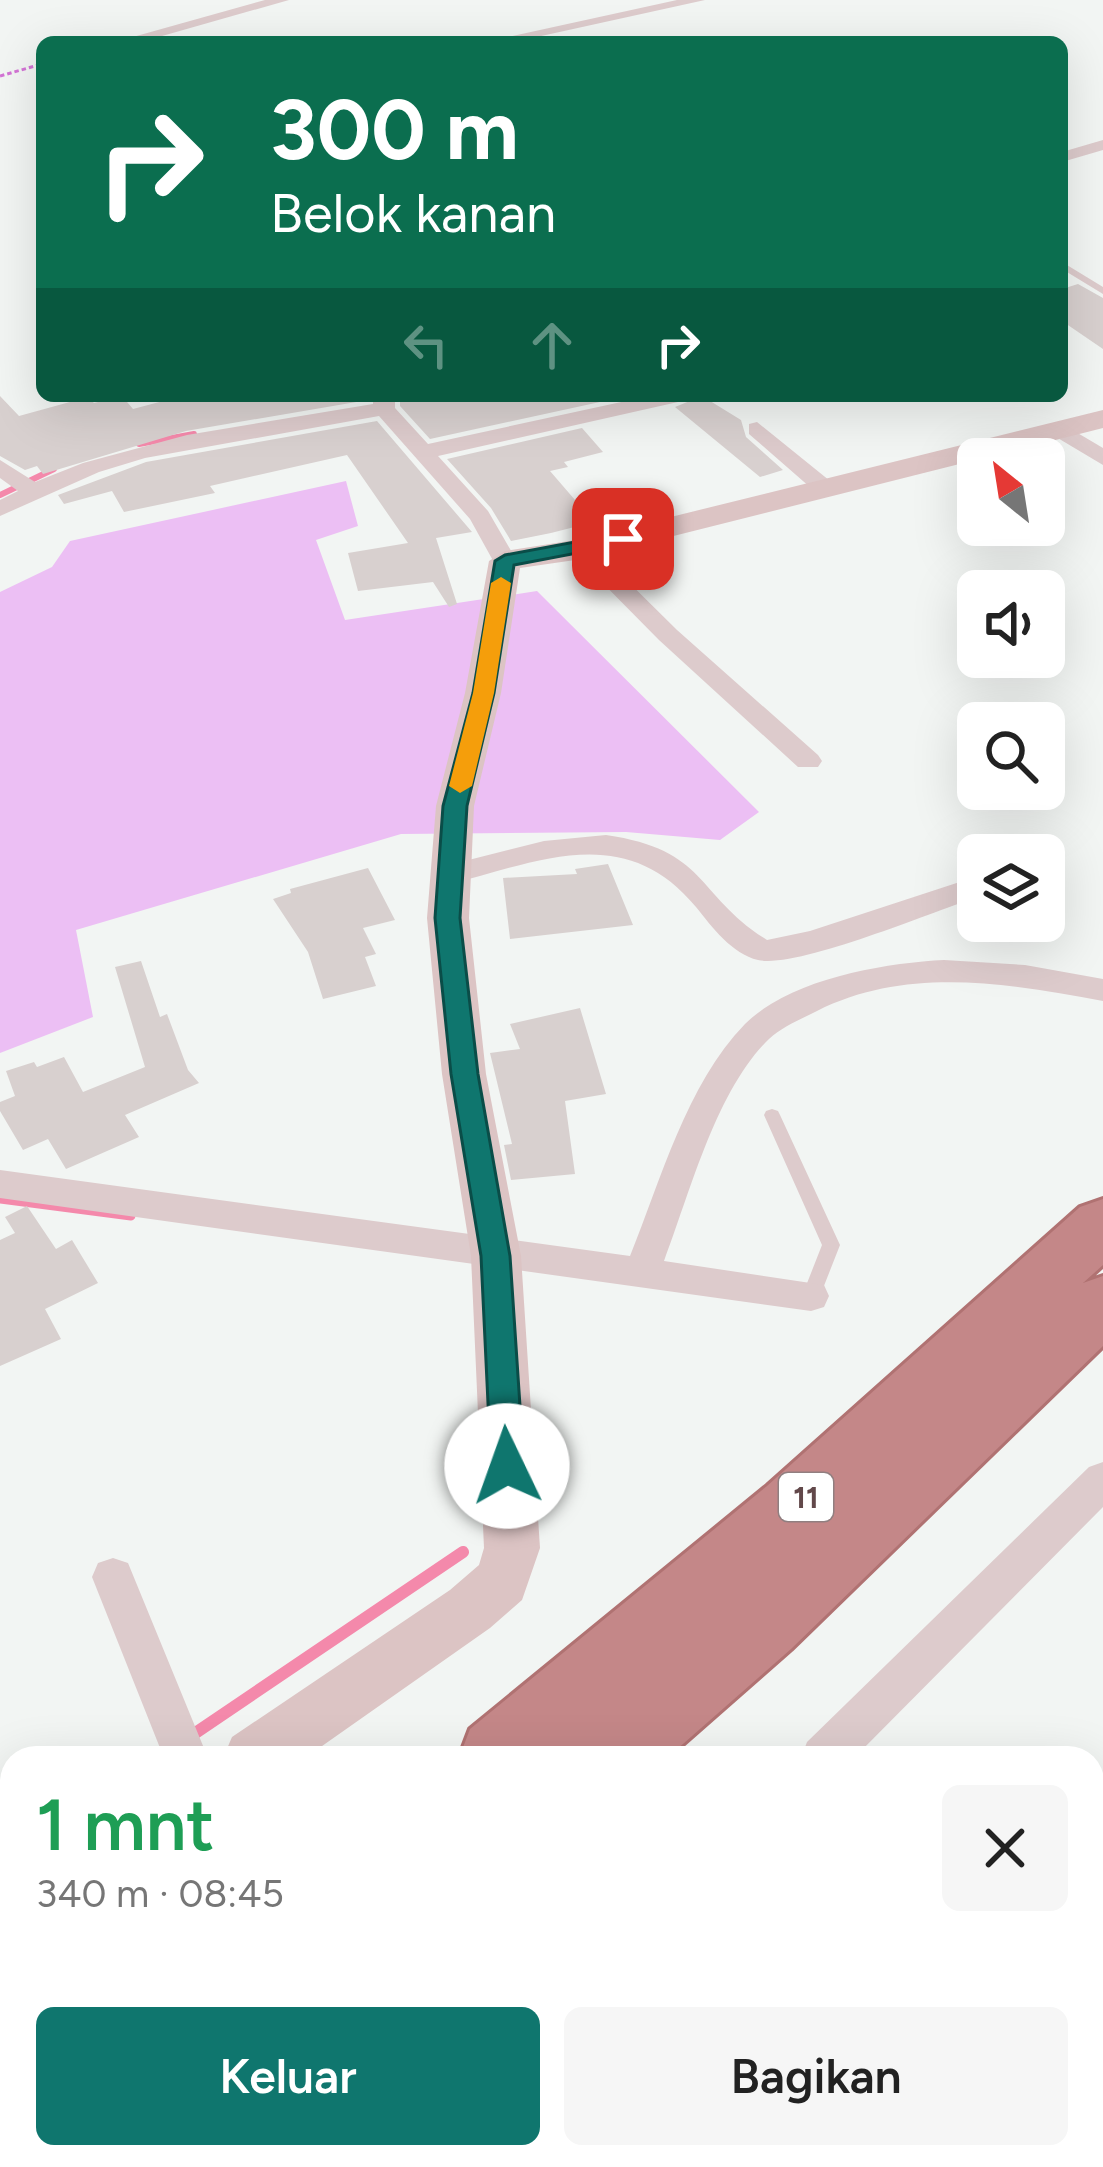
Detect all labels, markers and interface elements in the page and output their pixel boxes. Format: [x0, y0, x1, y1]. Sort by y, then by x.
text: 300 m [270, 79, 519, 180]
icon: right [72, 84, 228, 240]
text: Belok kanan [270, 181, 556, 246]
icon: left [393, 312, 459, 378]
icon: ahead [519, 312, 585, 378]
icon: right [645, 312, 711, 378]
north arrow [957, 438, 1065, 546]
map controls [957, 438, 1065, 942]
pin [572, 488, 674, 590]
icon: arrive [590, 506, 656, 572]
button: sound [957, 570, 1065, 678]
button: search [957, 702, 1065, 810]
button: layers [957, 834, 1065, 942]
position arrow [444, 1403, 570, 1529]
road number: 11 [779, 1473, 833, 1521]
text: 1 mnt [36, 1782, 215, 1868]
button: close [942, 1785, 1068, 1911]
text: 340 m · 08:45 [36, 1870, 284, 1917]
button: Keluar [36, 2007, 540, 2145]
button: Bagikan [564, 2007, 1068, 2145]

